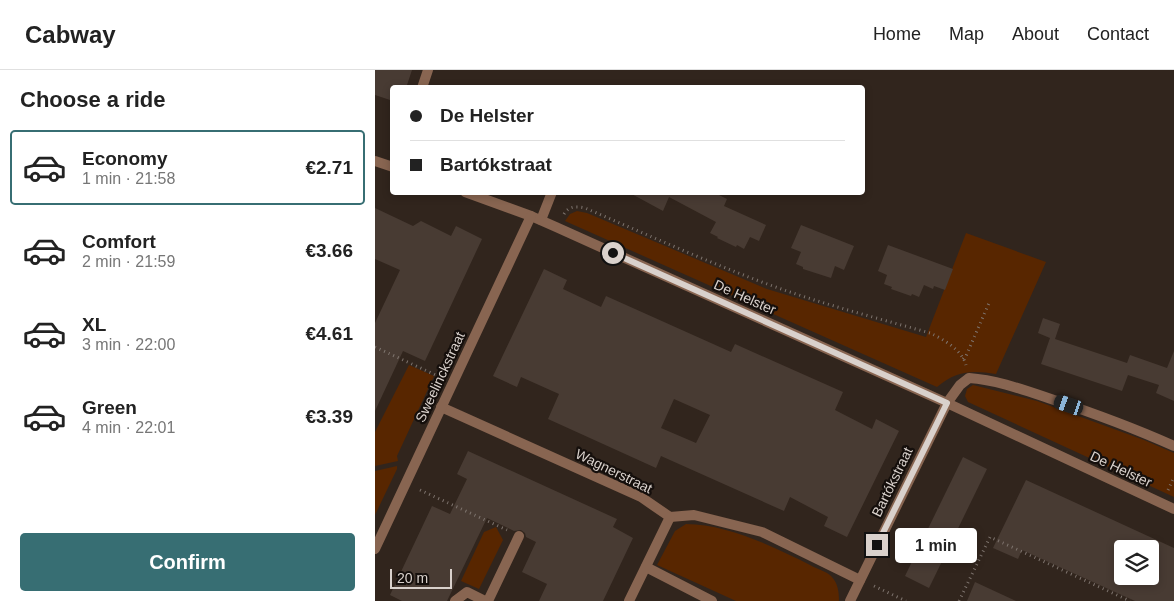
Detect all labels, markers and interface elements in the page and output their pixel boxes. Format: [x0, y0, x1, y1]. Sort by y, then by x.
text: Cabway [25, 21, 116, 48]
text: Home [873, 24, 921, 44]
text: Map [949, 24, 984, 44]
text: About [1012, 24, 1059, 44]
text: Contact [1087, 24, 1149, 44]
text: Choose a ride [20, 87, 165, 112]
text: De Helster [440, 105, 534, 126]
icon: car [22, 145, 67, 190]
text: Economy [82, 148, 168, 169]
text: Bartókstraat [440, 154, 552, 175]
text: €2.71 [305, 157, 353, 178]
text: 1 min · 21:58 [82, 170, 175, 187]
icon: car [22, 228, 67, 273]
text: Comfort [82, 231, 156, 252]
text: €3.66 [305, 240, 353, 261]
route start [602, 242, 624, 264]
text: 2 min · 21:59 [82, 253, 175, 270]
street label: De Helster [712, 276, 779, 318]
icon: car [22, 311, 67, 356]
text: XL [82, 314, 106, 335]
text: €4.61 [305, 323, 353, 344]
street label: Sweelinckstraat [412, 329, 468, 425]
text: 3 min · 22:00 [82, 336, 175, 353]
car [1052, 393, 1085, 417]
icon: car [22, 394, 67, 439]
text: Green [82, 397, 137, 418]
text: €3.39 [305, 406, 353, 427]
text: 4 min · 22:01 [82, 419, 175, 436]
street label: Bartókstraat [868, 444, 916, 519]
street label: Wagnerstraat [573, 446, 655, 497]
street label: De Helster [1088, 448, 1155, 490]
callout: 1 min [895, 528, 977, 562]
button: Confirm [20, 533, 355, 591]
route end [866, 534, 888, 556]
text: 1 min [915, 537, 957, 554]
map controls [1114, 540, 1159, 585]
button: layers [1114, 540, 1159, 585]
scale bar [390, 566, 453, 589]
text: 20 m [397, 570, 428, 586]

